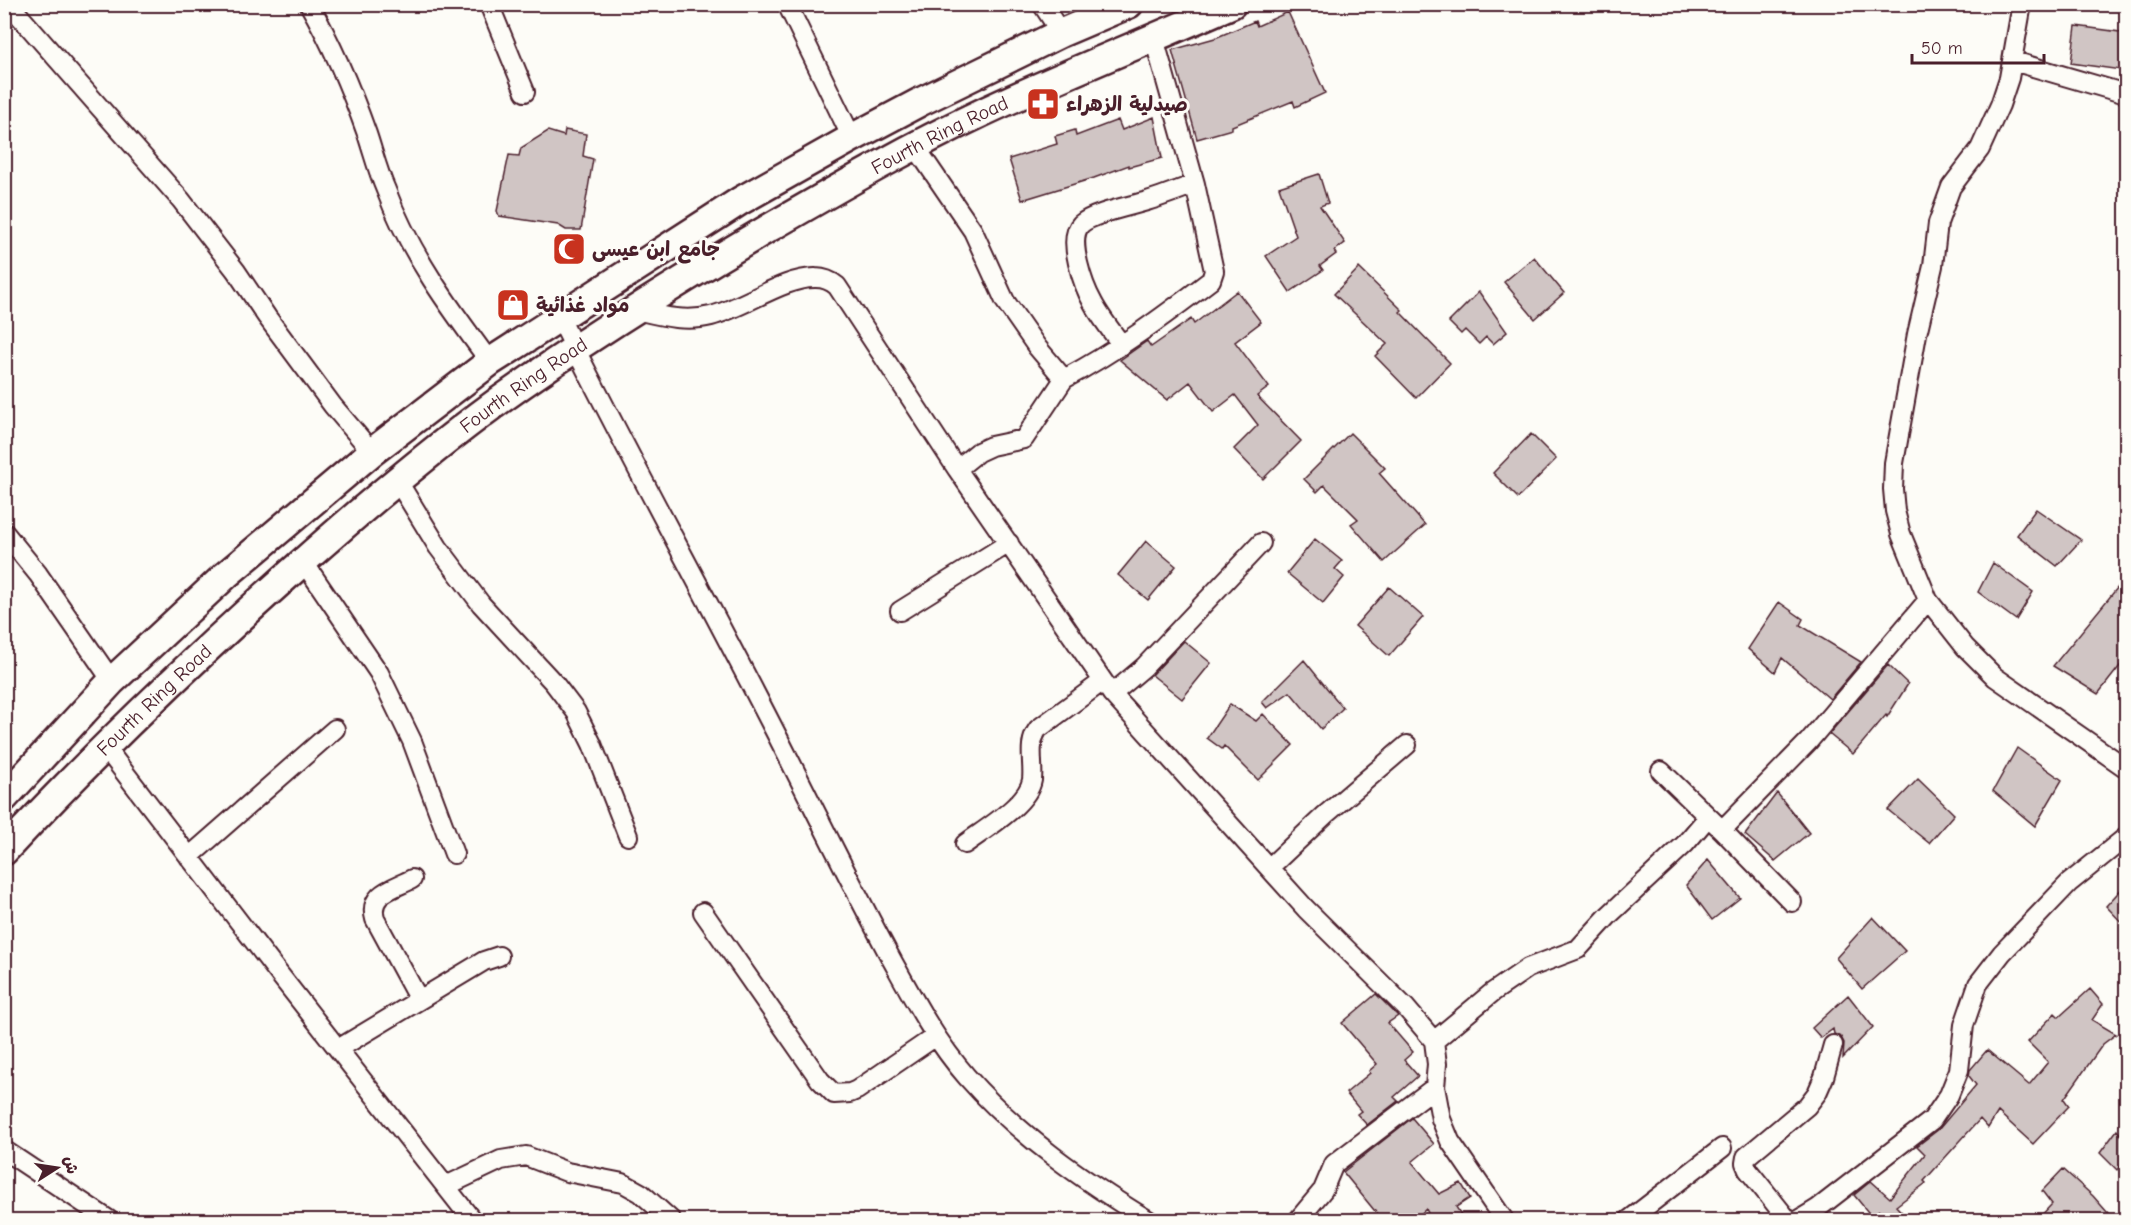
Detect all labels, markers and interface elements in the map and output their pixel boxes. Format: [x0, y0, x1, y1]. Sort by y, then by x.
scale bar [1912, 27, 2044, 65]
text: 50 m [1921, 38, 1963, 59]
pharmacy icon: صيدلية الزهراء [1025, 86, 1061, 122]
street label: Fourth Ring Road [867, 91, 1012, 179]
place label: صيدلية الزهراء [1066, 93, 1188, 116]
mosque icon: جامع ابن عيسى [551, 231, 587, 267]
place label: جامع ابن عيسى [592, 238, 720, 264]
shop icon: مواد غذائية [495, 287, 531, 323]
place label: مواد غذائية [536, 294, 629, 318]
street label: Fourth Ring Road [455, 332, 591, 438]
street label: Fourth Ring Road [92, 639, 216, 760]
north arrow [27, 1138, 87, 1198]
text: ش [60, 1155, 81, 1176]

